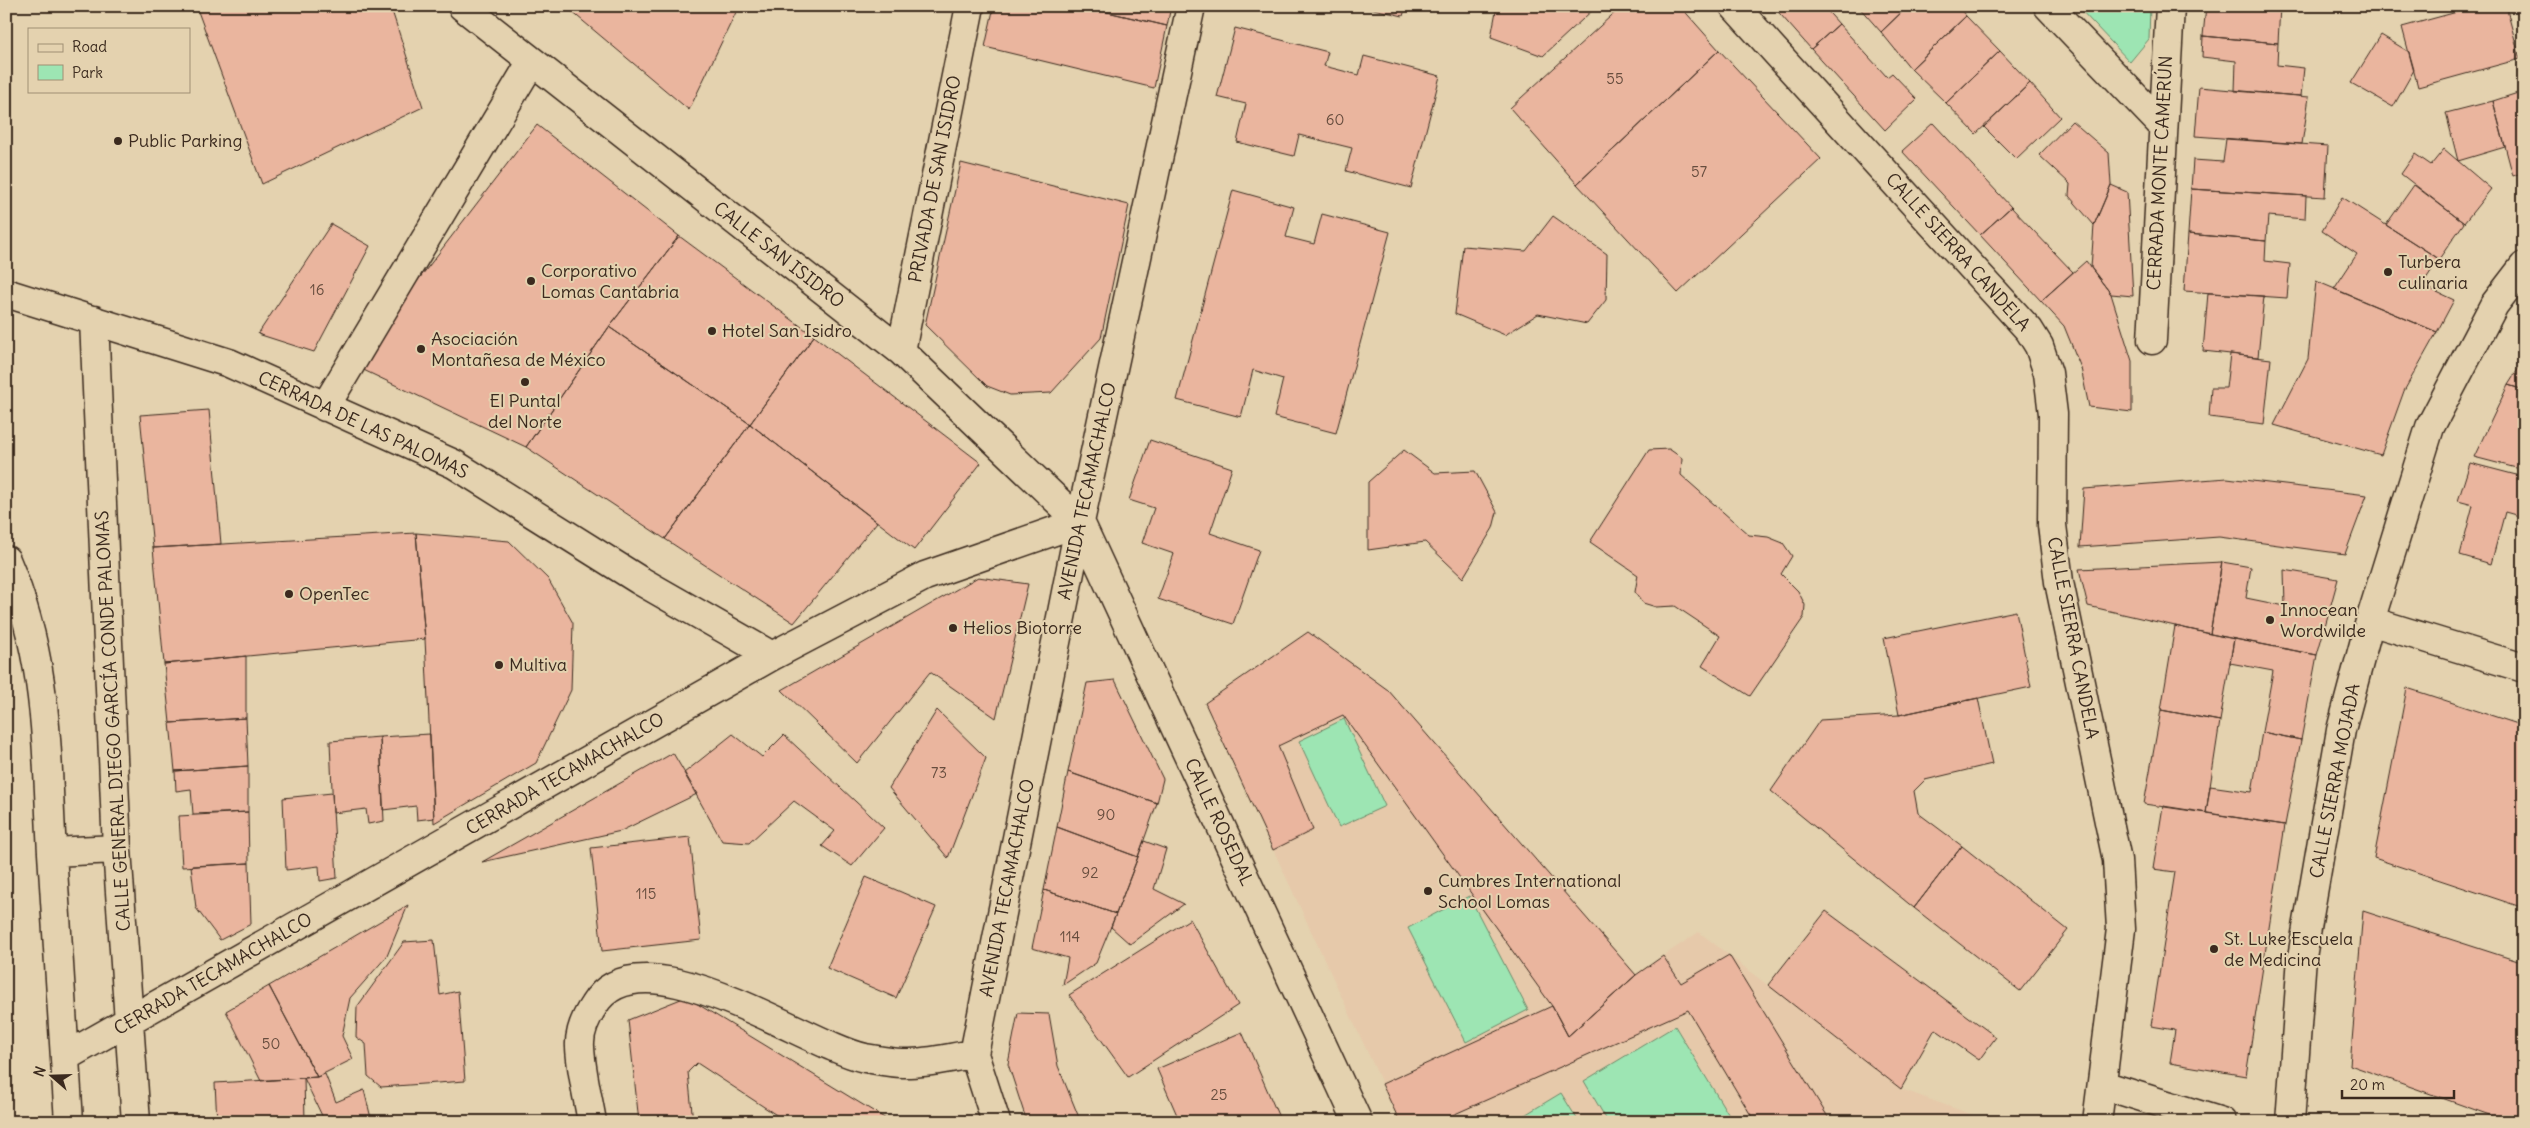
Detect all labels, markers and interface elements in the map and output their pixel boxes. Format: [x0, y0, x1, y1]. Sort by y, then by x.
legend [28, 28, 190, 92]
text: Road [72, 37, 107, 56]
street label: CERRADA MONTE CAMERÚN [2142, 55, 2177, 291]
text: Park [72, 63, 103, 82]
house number: 55 [1606, 69, 1624, 88]
street label: PRIVADA DE SAN ISIDRO [903, 73, 966, 285]
house number: 60 [1326, 110, 1344, 129]
place label: Public Parking [128, 129, 242, 152]
marker: Public Parking [112, 135, 124, 147]
house number: 57 [1691, 162, 1707, 181]
street label: CALLE SIERRA CANDELA [1881, 168, 2036, 336]
street label: CALLE SAN ISIDRO [709, 196, 849, 313]
place label: Turbera culinaria [2398, 250, 2468, 294]
place label: Corporativo Lomas Cantabria [541, 259, 679, 303]
marker: Turbera culinaria [2382, 266, 2394, 278]
marker: Corporativo Lomas Cantabria [525, 275, 537, 287]
house number: 16 [310, 280, 324, 299]
place label: Hotel San Isidro [722, 319, 852, 342]
marker: Hotel San Isidro [706, 325, 718, 337]
place label: Asociación Montañesa de México [431, 327, 606, 371]
marker: Asociación Montañesa de México [415, 343, 427, 355]
street label: CERRADA DE LAS PALOMAS [254, 366, 472, 483]
marker: El Puntal del Norte [519, 376, 531, 388]
street label: AVENIDA TECAMACHALCO [1052, 380, 1121, 602]
place label: El Puntal del Norte [488, 389, 562, 433]
street label: CALLE GENERAL DIEGO GARCÍA CONDE PALOMAS [90, 510, 135, 932]
street label: CALLE SIERRA CANDELA [2043, 535, 2104, 741]
place label: OpenTec [299, 582, 369, 605]
marker: OpenTec [283, 588, 295, 600]
place label: Innocean Wordwilde [2280, 598, 2366, 642]
marker: Innocean Wordwilde [2264, 614, 2276, 626]
place label: Helios Biotorre [963, 616, 1082, 639]
marker: Helios Biotorre [947, 622, 959, 634]
place label: Multiva [509, 653, 567, 676]
marker: Multiva [493, 659, 505, 671]
street label: CALLE SIERRA MOJADA [2304, 682, 2365, 880]
street label: CERRADA TECAMACHALCO [461, 707, 668, 840]
street label: CALLE ROSEDAL [1180, 754, 1259, 889]
house number: 73 [931, 763, 947, 782]
street label: AVENIDA TECAMACHALCO [974, 777, 1039, 999]
house number: 90 [1097, 805, 1115, 824]
house number: 92 [1082, 863, 1098, 882]
place label: Cumbres International School Lomas [1438, 869, 1621, 913]
house number: 115 [636, 884, 656, 903]
marker: Cumbres International School Lomas [1422, 885, 1434, 897]
street label: CERRADA TECAMACHALCO [109, 907, 316, 1040]
house number: 114 [1060, 927, 1081, 946]
place label: St. Luke Escuela de Medicina [2224, 927, 2353, 971]
marker: St. Luke Escuela de Medicina [2208, 943, 2220, 955]
house number: 50 [262, 1034, 280, 1053]
north arrow [28, 1050, 78, 1100]
text: N [30, 1064, 50, 1079]
scale bar [2342, 1068, 2455, 1100]
text: 20 m [2350, 1075, 2385, 1094]
house number: 25 [1211, 1085, 1227, 1104]

